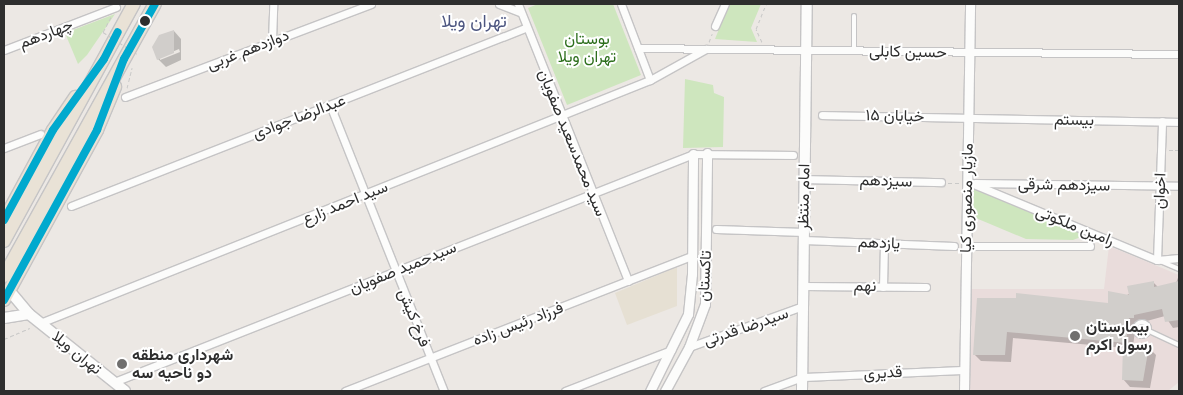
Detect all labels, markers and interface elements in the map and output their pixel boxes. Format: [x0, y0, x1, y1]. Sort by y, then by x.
district label: تهران ویلا [441, 10, 507, 32]
street label: چهاردهم [16, 15, 76, 53]
unlabelled marker [140, 16, 150, 26]
street label: دوازدهم غربی [204, 26, 292, 74]
park label: بوستان تهران ویلا [558, 29, 616, 67]
street label: حسین کابلی [869, 42, 947, 62]
street label: سید محمدسعید صفویان [534, 67, 610, 219]
street label: عبدالرضا جوادی [250, 90, 348, 144]
street label: خیابان ۱۵ [865, 106, 925, 126]
street label: بیستم [1054, 110, 1094, 130]
street label: مازیار منصوری کیا [956, 143, 978, 253]
street label: امام منتظر [794, 163, 814, 231]
street label: سیزدهم [859, 170, 913, 192]
street label: اخوان [1150, 173, 1170, 209]
street label: سیزدهم شرقی [1018, 175, 1110, 195]
street label: سید احمد زارع [299, 177, 391, 229]
street label: رامین ملکوتی [1033, 202, 1117, 250]
street label: یازدهم [858, 233, 900, 253]
street label: سیدحمید صفویان [347, 238, 459, 298]
street label: تاکستان [694, 250, 716, 302]
street label: نهم [853, 276, 877, 296]
street label: فرخ کیش [394, 286, 434, 350]
street label: فرزاد رئیس زاده [470, 298, 566, 350]
street label: سیدرضا قدرتی [701, 304, 791, 350]
place label: بیمارستان رسول اکرم [1086, 317, 1152, 355]
street label: تهران ویلا [48, 327, 106, 379]
marker: بیمارستان رسول اکرم [1068, 329, 1082, 343]
place label: شهرداری منطقه دو ناحیه سه [132, 345, 233, 383]
marker: شهرداری منطقه دو ناحیه سه [116, 358, 128, 370]
street label: قدیری [863, 362, 903, 384]

